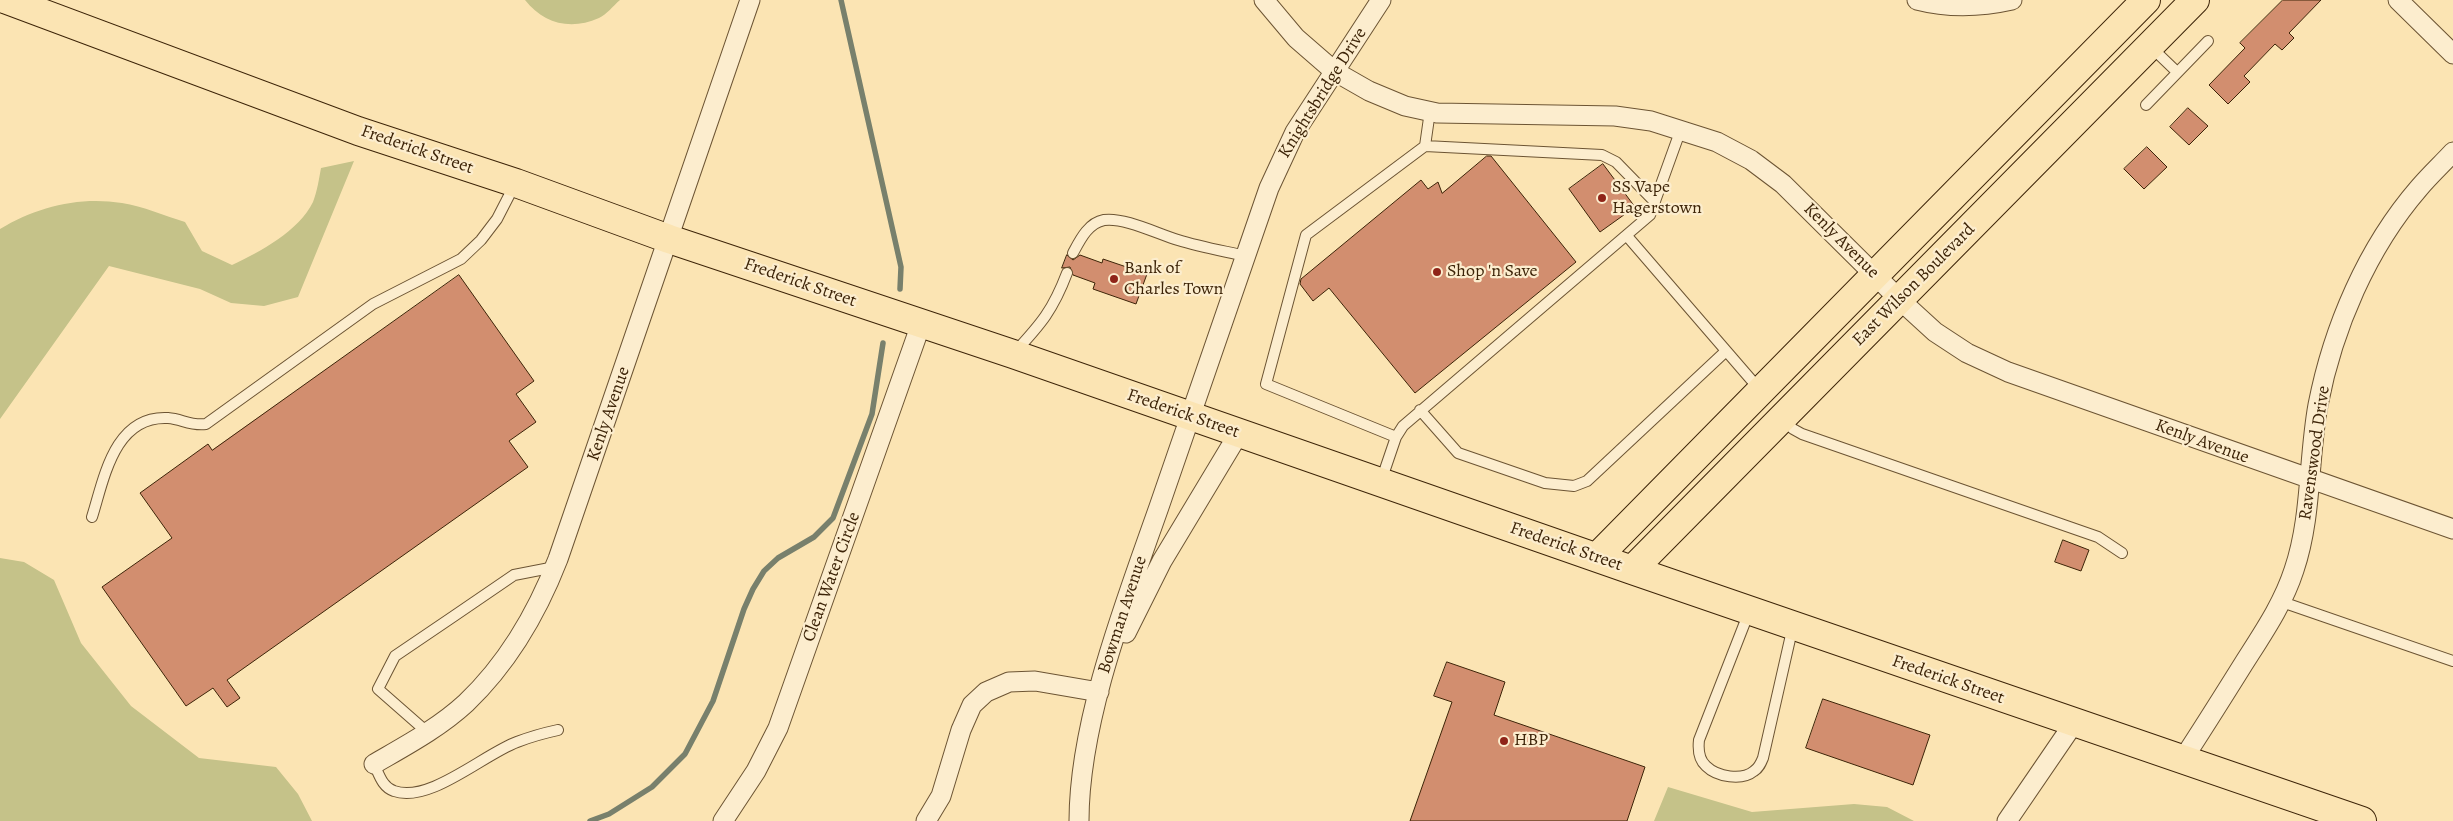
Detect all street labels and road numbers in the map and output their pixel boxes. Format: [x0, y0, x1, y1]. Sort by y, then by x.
street label: Knightsbridge Drive [1274, 24, 1372, 162]
street label: Frederick Street [358, 121, 476, 179]
street label: Kenly Avenue [1799, 199, 1883, 283]
street label: East Wilson Boulevard [1848, 219, 1980, 351]
street label: Frederick Street [741, 254, 859, 312]
street label: Kenly Avenue [583, 364, 635, 464]
street label: Ravenswood Drive [2295, 384, 2335, 522]
street label: Frederick Street [1124, 385, 1242, 443]
street label: Kenly Avenue [2152, 415, 2252, 469]
street label: Clean Water Circle [799, 509, 865, 645]
street label: Frederick Street [1507, 518, 1625, 576]
street label: Bowman Avenue [1094, 553, 1152, 677]
street label: Frederick Street [1889, 651, 2007, 709]

